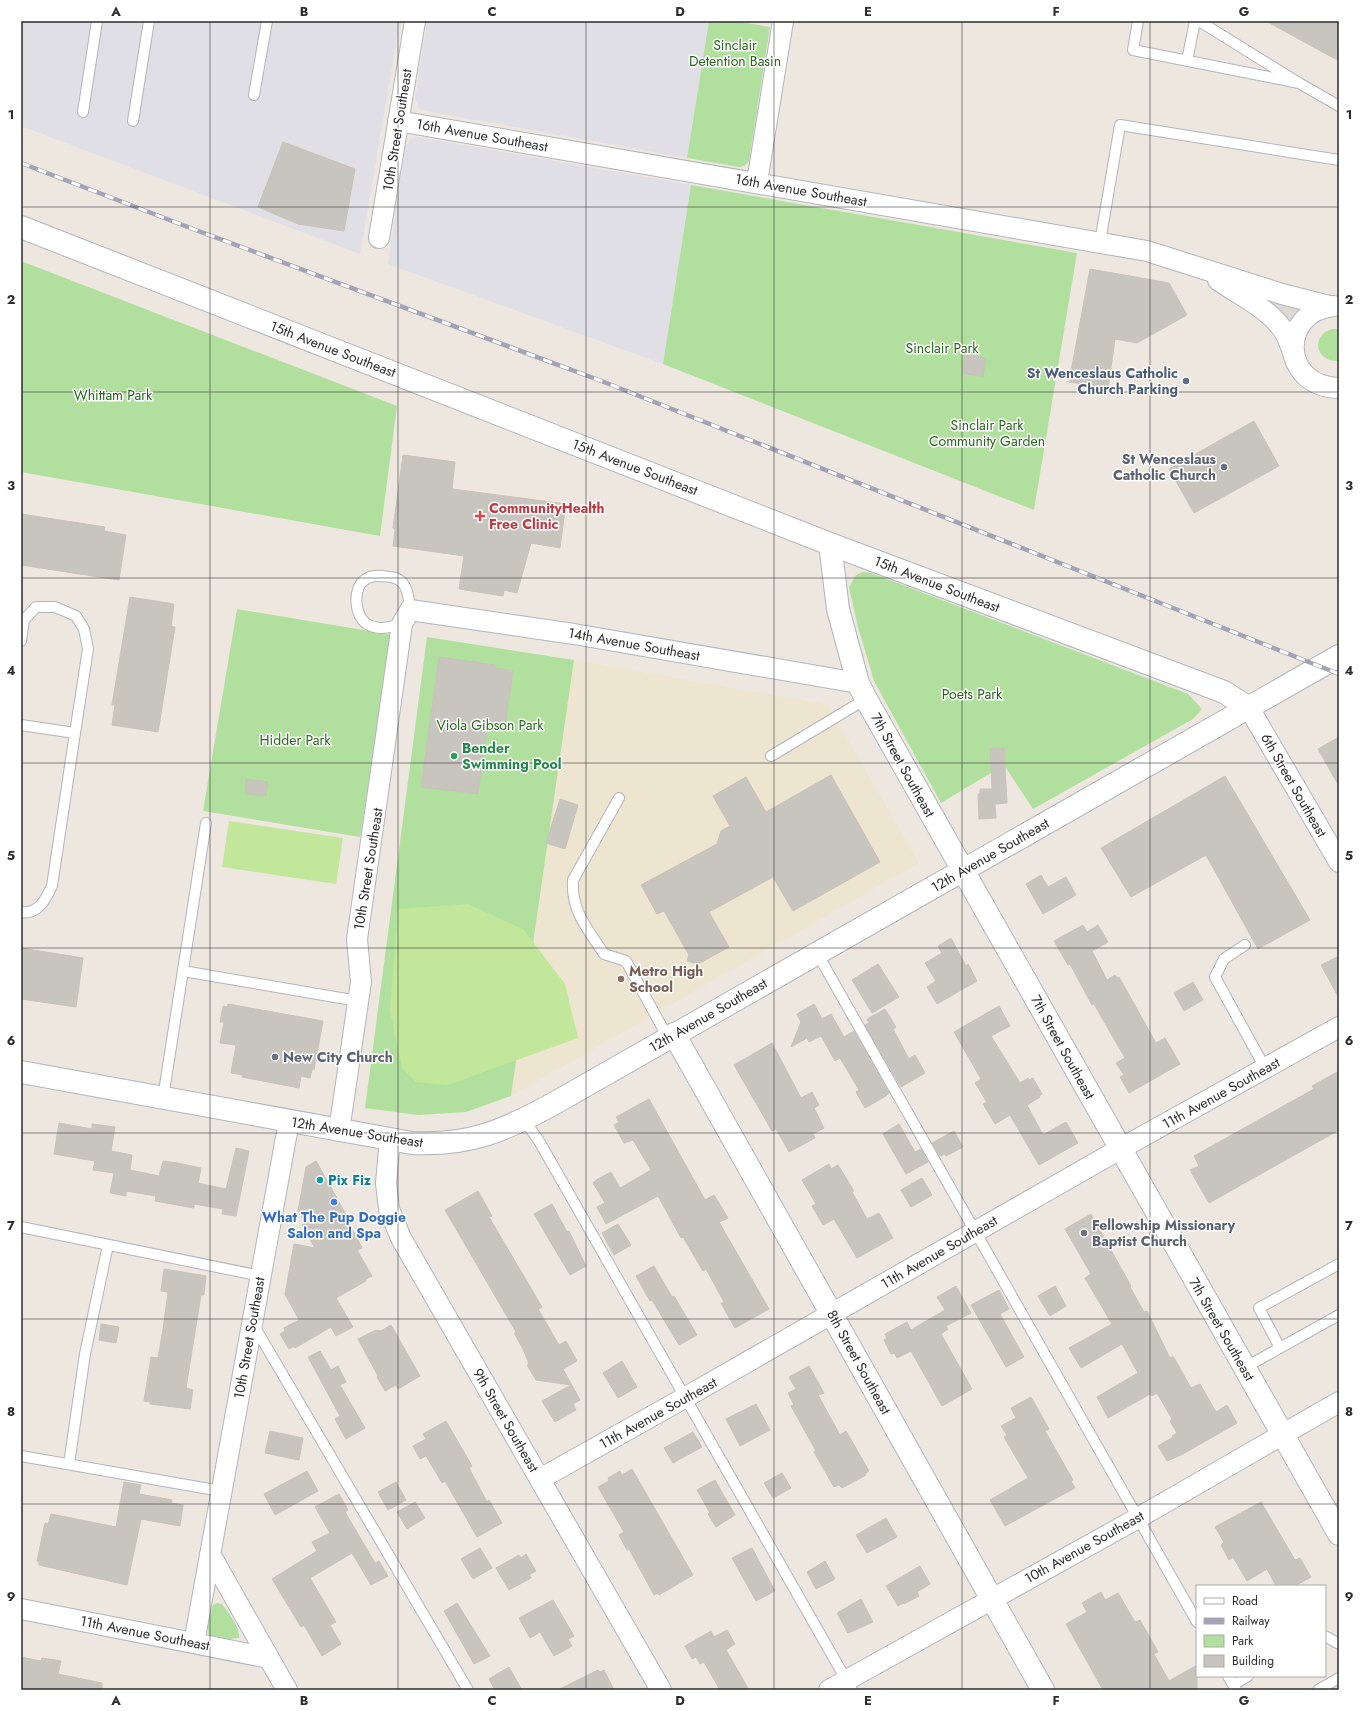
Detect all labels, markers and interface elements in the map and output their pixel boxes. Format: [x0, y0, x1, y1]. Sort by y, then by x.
text: A [110, 2, 121, 21]
text: B [300, 2, 309, 21]
text: C [487, 2, 497, 21]
text: D [675, 2, 685, 21]
text: E [864, 2, 872, 21]
text: F [1052, 2, 1060, 21]
text: G [1239, 2, 1250, 21]
park label: Sinclair Detention Basin [689, 35, 781, 71]
street label: 10th Street Southeast [377, 67, 417, 193]
text: 1 [8, 105, 14, 124]
text: 1 [1346, 105, 1352, 124]
street label: 16th Avenue Southeast [415, 114, 550, 157]
street label: 16th Avenue Southeast [734, 169, 869, 212]
text: 2 [7, 290, 15, 309]
text: 2 [1345, 290, 1353, 309]
street label: 15th Avenue Southeast [267, 316, 399, 382]
park label: Sinclair Park [906, 338, 979, 358]
place label: St Wenceslaus Catholic Church Parking [1027, 363, 1178, 399]
marker: St Wenceslaus Catholic Church Parking [1181, 376, 1191, 386]
park label: Whittam Park [74, 385, 153, 405]
park label: Sinclair Park Community Garden [929, 415, 1045, 451]
street label: 15th Avenue Southeast [569, 434, 701, 500]
place label: St Wenceslaus Catholic Church [1113, 449, 1217, 485]
marker: St Wenceslaus Catholic Church [1219, 462, 1229, 472]
text: 3 [7, 476, 15, 495]
text: 3 [1345, 476, 1353, 495]
place label: CommunityHealth Free Clinic [489, 498, 605, 534]
marker: CommunityHealth Free Clinic [474, 510, 486, 522]
street label: 15th Avenue Southeast [871, 551, 1003, 617]
street label: 14th Avenue Southeast [567, 623, 702, 666]
text: 4 [6, 661, 16, 680]
text: 4 [1344, 661, 1354, 680]
park label: Poets Park [942, 684, 1003, 704]
street label: 7th Street Southeast [866, 709, 940, 821]
park label: Viola Gibson Park [437, 715, 544, 735]
street label: 6th Street Southeast [1256, 729, 1332, 841]
park label: Hidder Park [260, 730, 331, 750]
place label: Bender Swimming Pool [462, 738, 561, 774]
marker: Bender Swimming Pool [449, 751, 459, 761]
street label: 10th Street Southeast [348, 806, 388, 932]
street label: 12th Avenue Southeast [927, 813, 1053, 897]
text: 5 [7, 846, 15, 865]
text: 5 [1345, 846, 1353, 865]
place label: Metro High School [629, 961, 703, 997]
street label: 12th Avenue Southeast [645, 973, 771, 1057]
marker: Metro High School [616, 974, 626, 984]
street label: 7th Street Southeast [1026, 991, 1100, 1103]
text: 6 [7, 1031, 16, 1050]
text: 6 [1345, 1031, 1354, 1050]
place label: New City Church [283, 1047, 393, 1067]
marker: New City Church [270, 1052, 280, 1062]
street label: 11th Avenue Southeast [1159, 1052, 1284, 1134]
street label: 12th Avenue Southeast [290, 1112, 425, 1152]
place label: Pix Fiz [328, 1170, 372, 1190]
marker: Pix Fiz [315, 1175, 325, 1185]
marker: What The Pup Doggie Salon and Spa [329, 1197, 339, 1207]
place label: What The Pup Doggie Salon and Spa [262, 1207, 406, 1243]
street label: 11th Avenue Southeast [877, 1210, 1002, 1294]
place label: Fellowship Missionary Baptist Church [1092, 1215, 1236, 1251]
text: 7 [7, 1216, 15, 1235]
text: 7 [1345, 1216, 1353, 1235]
marker: Fellowship Missionary Baptist Church [1079, 1228, 1089, 1238]
street label: 7th Street Southeast [1184, 1274, 1260, 1385]
street label: 10th Street Southeast [228, 1275, 270, 1401]
street label: 8th Street Southeast [822, 1306, 896, 1418]
street label: 9th Street Southeast [468, 1364, 544, 1476]
street label: 11th Avenue Southeast [596, 1372, 721, 1454]
text: 8 [7, 1402, 15, 1421]
text: 8 [1345, 1402, 1353, 1421]
street label: 10th Avenue Southeast [1021, 1506, 1148, 1588]
legend [1196, 1585, 1326, 1677]
text: 9 [7, 1587, 16, 1606]
text: 9 [1345, 1587, 1354, 1606]
text: Road [1232, 1592, 1258, 1610]
street label: 11th Avenue Southeast [78, 1611, 212, 1655]
text: Railway [1232, 1612, 1270, 1630]
text: Park [1232, 1632, 1254, 1650]
text: Building [1232, 1652, 1274, 1670]
text: A [110, 1691, 121, 1710]
text: B [300, 1691, 309, 1710]
text: C [487, 1691, 497, 1710]
text: D [675, 1691, 685, 1710]
text: E [864, 1691, 872, 1710]
text: F [1052, 1691, 1060, 1710]
text: G [1239, 1691, 1250, 1710]

